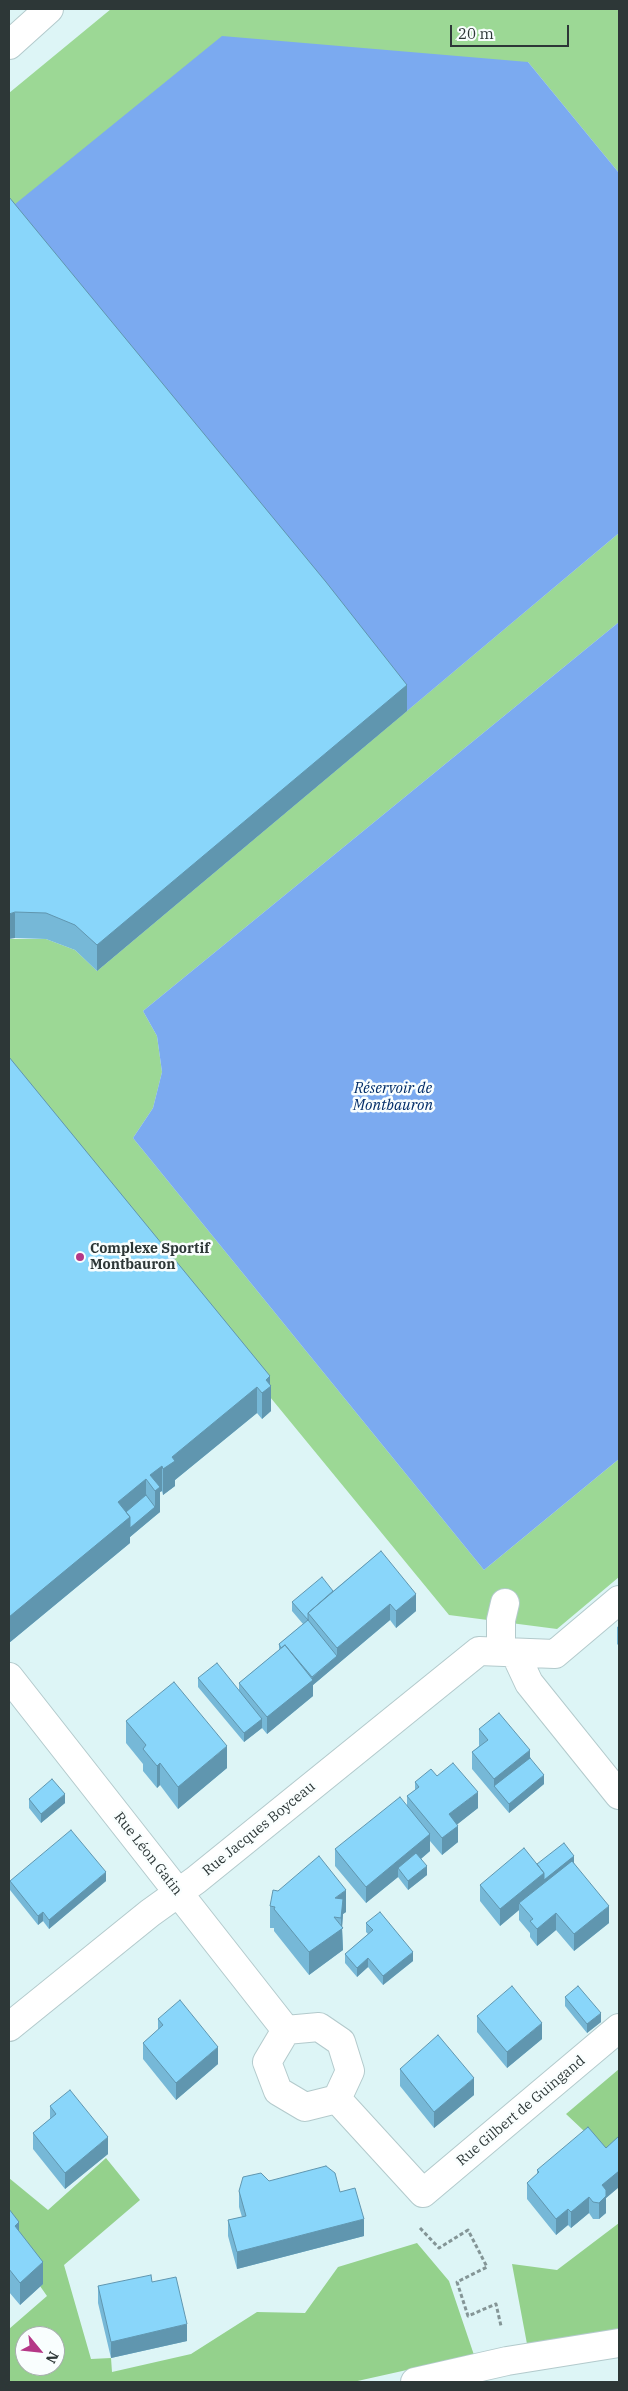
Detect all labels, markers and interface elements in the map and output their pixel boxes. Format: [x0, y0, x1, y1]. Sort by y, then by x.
scale bar [453, 15, 572, 47]
text: 20 m [458, 24, 494, 43]
water label: Réservoir de Montbauron [353, 1080, 433, 1115]
place label: Complexe Sportif Montbauron [90, 1241, 210, 1274]
marker: Complexe Sportif Montbauron [74, 1251, 86, 1263]
street label: Rue Jacques Boyceau [199, 1778, 319, 1880]
street label: Rue Léon Gatin [110, 1809, 186, 1899]
street label: Rue Gilbert de Guingand [454, 2052, 588, 2170]
north arrow [15, 2326, 65, 2376]
text: N [42, 2348, 63, 2367]

